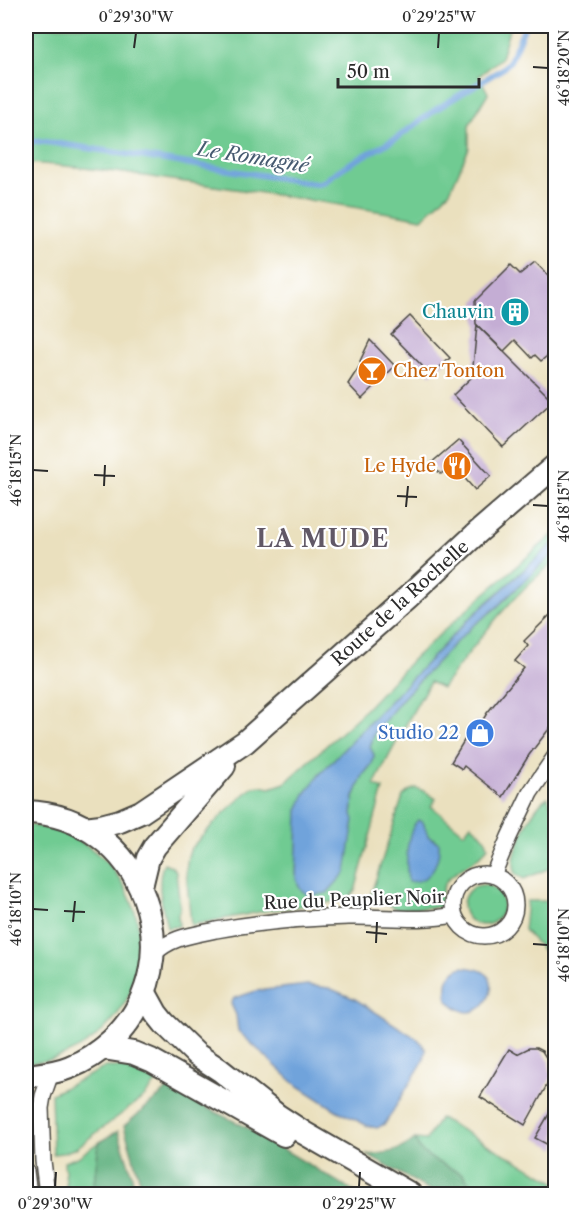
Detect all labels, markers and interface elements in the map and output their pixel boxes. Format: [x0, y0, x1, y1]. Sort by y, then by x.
text: 0°29'30"W [99, 7, 174, 26]
text: 0°29'25"W [402, 7, 477, 26]
text: 46°18'20"N [554, 30, 573, 106]
scale bar [338, 51, 479, 89]
text: 50 m [347, 61, 390, 83]
water label: Le Romagné [193, 136, 312, 178]
building icon: Chauvin [499, 296, 531, 328]
place label: Chauvin [422, 301, 494, 323]
bar icon: Chez Tonton [356, 355, 388, 387]
place label: Chez Tonton [393, 360, 505, 382]
text: 46°18'15"N [6, 434, 25, 506]
restaurant icon: Le Hyde [441, 450, 473, 482]
place label: Le Hyde [364, 455, 436, 477]
text: 46°18'15"N [554, 470, 573, 542]
district label: LA MUDE [256, 524, 390, 553]
street label: Route de la Rochelle [327, 536, 473, 670]
shop icon: Studio 22 [464, 717, 496, 749]
place label: Studio 22 [378, 722, 459, 744]
text: 46°18'10"N [6, 872, 25, 946]
street label: Rue du Peuplier Noir [263, 886, 445, 914]
text: 46°18'10"N [554, 908, 573, 982]
text: 0°29'30"W [18, 1194, 93, 1213]
text: 0°29'25"W [322, 1194, 397, 1213]

